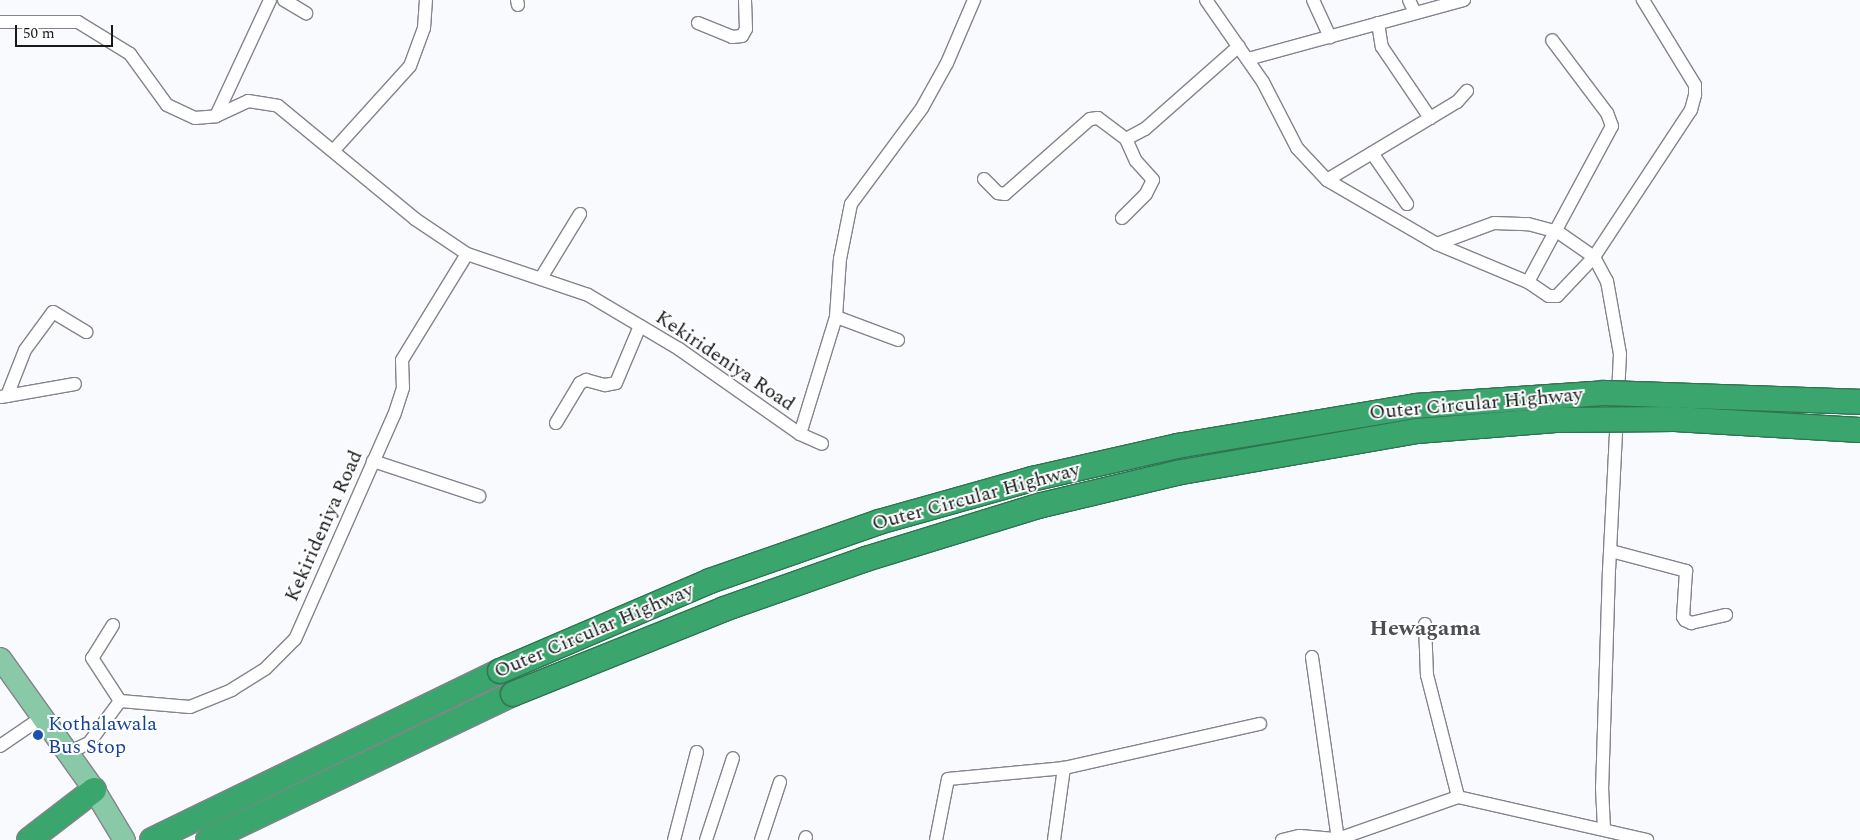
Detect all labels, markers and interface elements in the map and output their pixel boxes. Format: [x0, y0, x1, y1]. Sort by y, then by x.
scale bar [18, 15, 115, 47]
text: 50 m [23, 22, 55, 45]
street label: Kekirideniya Road [651, 305, 799, 417]
street label: Outer Circular Highway [1368, 383, 1584, 425]
street label: Kekirideniya Road [280, 447, 368, 605]
street label: Outer Circular Highway [869, 458, 1083, 536]
street label: Outer Circular Highway [491, 578, 697, 684]
district label: Hewagama [1370, 616, 1480, 642]
place label: Kothalawala Bus Stop [48, 712, 157, 759]
marker: Kothalawala Bus Stop [32, 729, 44, 741]

